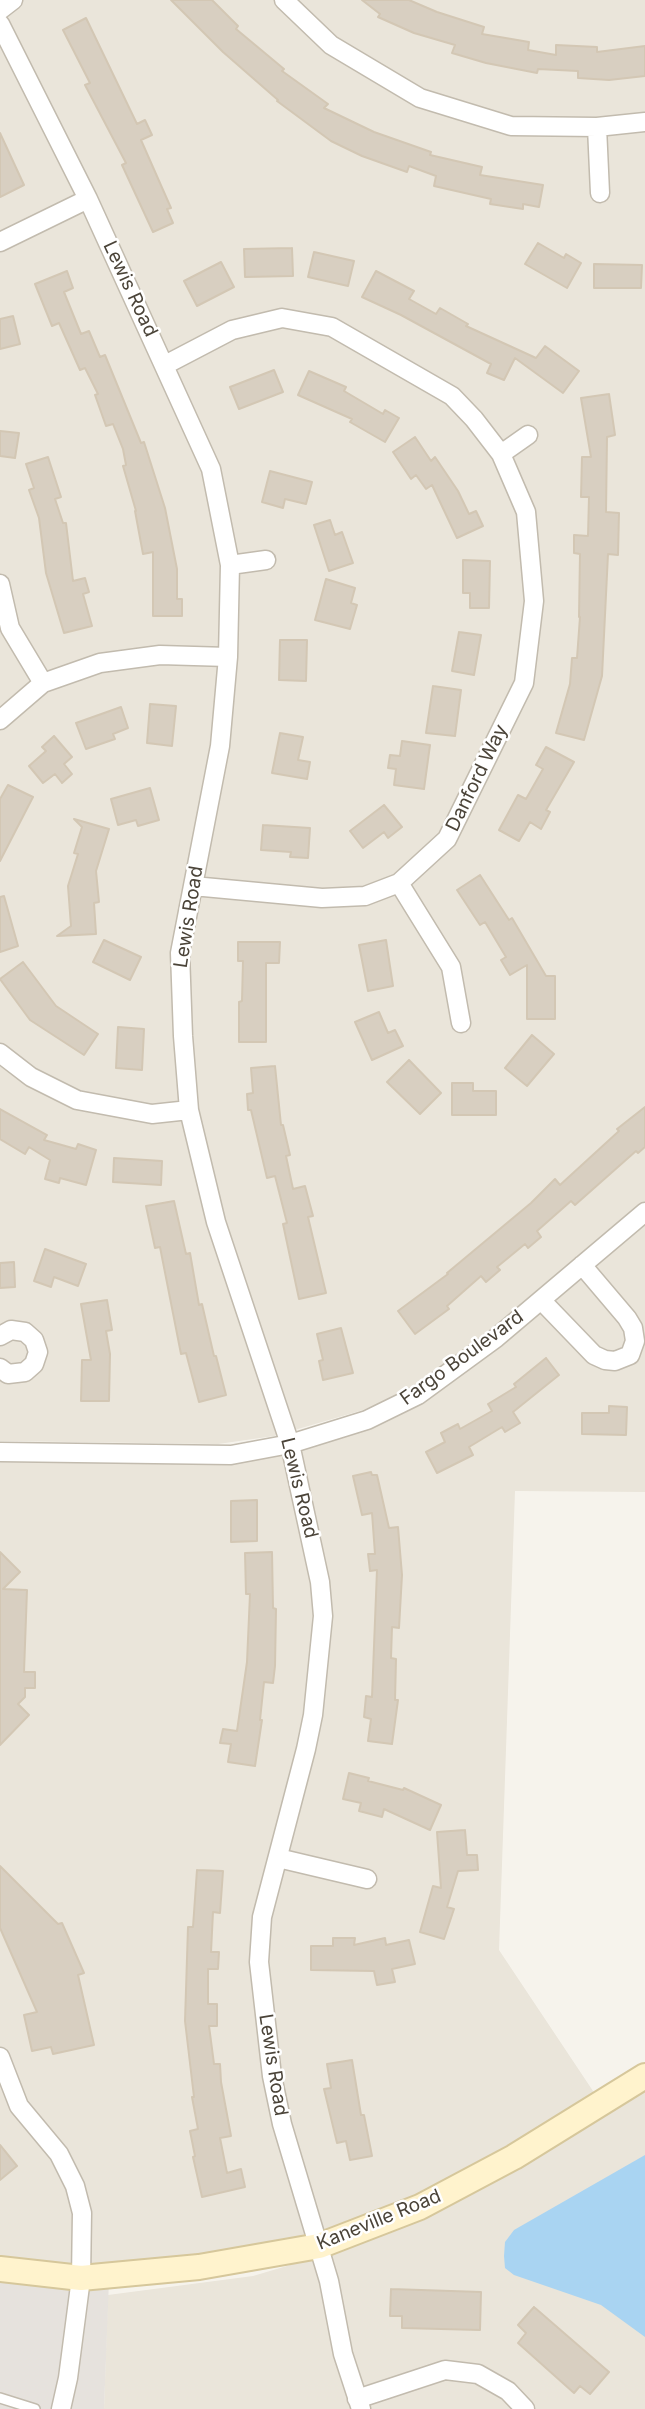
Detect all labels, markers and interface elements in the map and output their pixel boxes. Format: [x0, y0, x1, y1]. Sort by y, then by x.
street label: Lewis Road [98, 238, 162, 340]
street label: Danford Way [441, 721, 513, 835]
street label: Lewis Road [170, 864, 208, 970]
street label: Fargo Boulevard [396, 1306, 528, 1410]
street label: Lewis Road [276, 1435, 322, 1541]
street label: Lewis Road [254, 2012, 292, 2118]
street label: Kaneville Road [313, 2185, 445, 2255]

